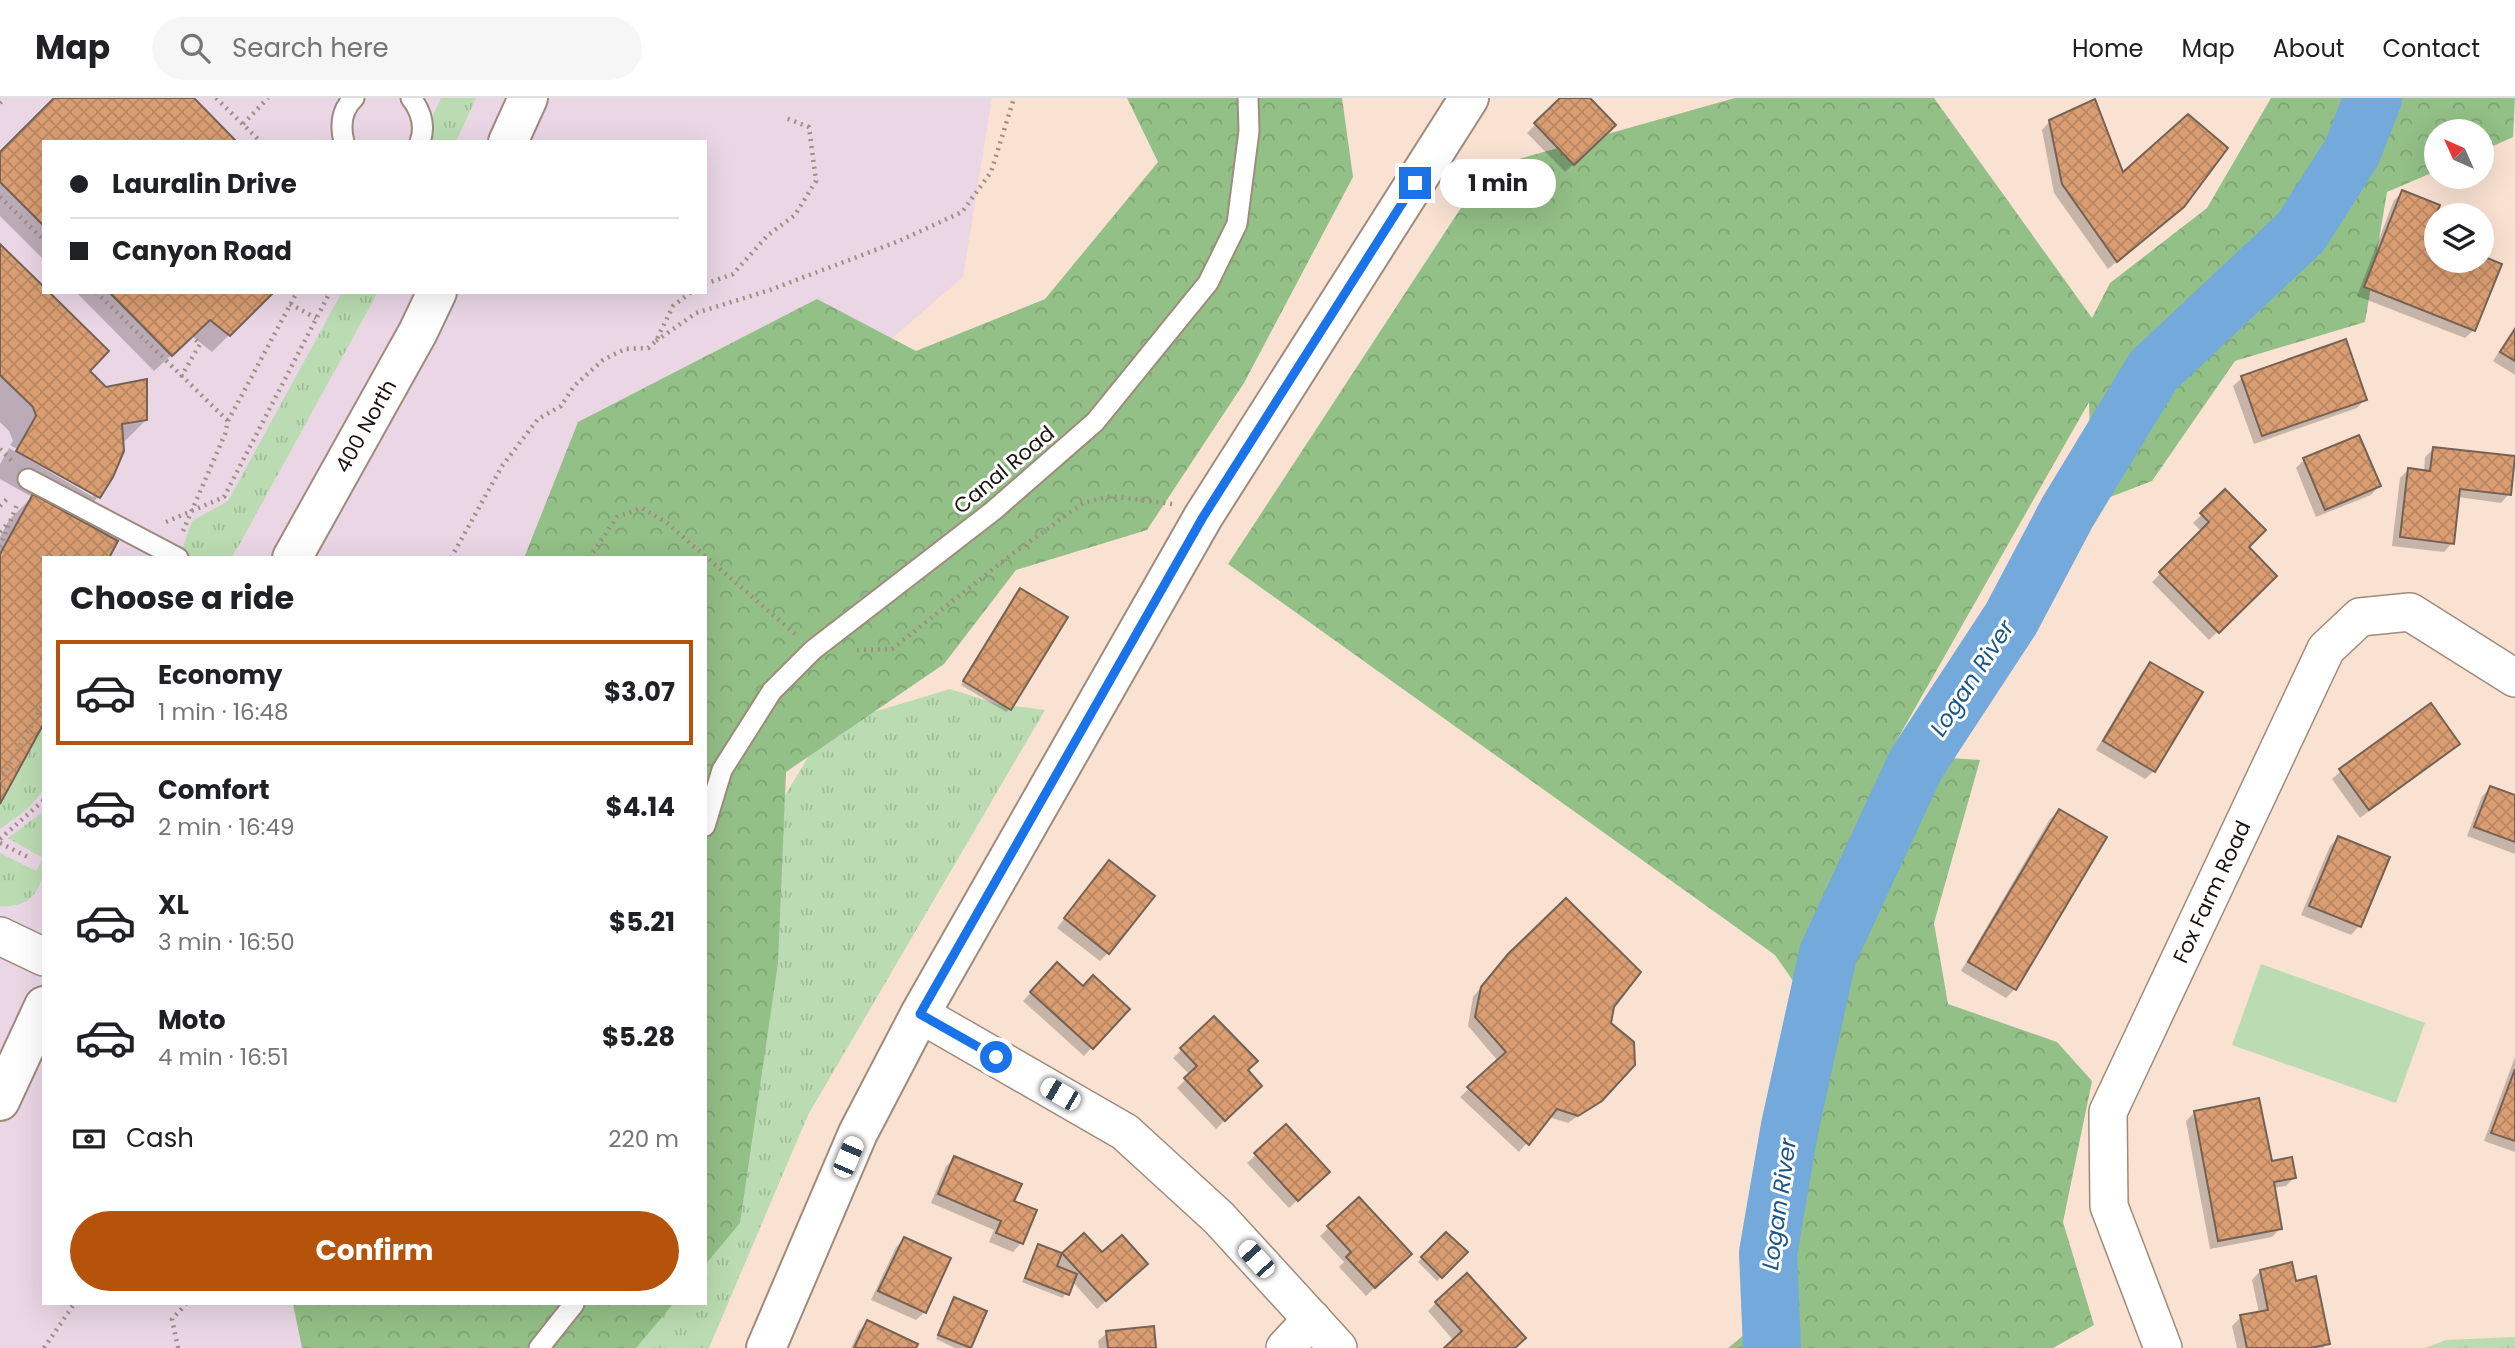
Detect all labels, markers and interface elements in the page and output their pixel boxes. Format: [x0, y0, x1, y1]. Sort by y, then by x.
search box [152, 17, 642, 80]
text: Map [35, 24, 110, 71]
icon: search [176, 29, 214, 67]
text: Search here [232, 30, 389, 66]
text: Home [2072, 32, 2144, 65]
text: Map [2182, 32, 2235, 65]
text: About [2273, 32, 2344, 65]
text: Contact [2382, 32, 2480, 65]
north arrow [2424, 119, 2494, 189]
map controls [2424, 119, 2494, 273]
callout: 1 min [1440, 158, 1555, 208]
text: Lauralin Drive [112, 166, 297, 202]
route end [1399, 167, 1431, 199]
text: 1 min [1468, 167, 1528, 199]
button: layers [2424, 203, 2494, 273]
text: Canyon Road [112, 233, 292, 269]
street label: 400 North [328, 374, 403, 478]
street label: Canal Road [947, 419, 1060, 520]
text: Choose a ride [70, 575, 294, 620]
water label: Logan River [1922, 612, 2022, 742]
text: Economy [158, 657, 282, 693]
icon: car [74, 661, 137, 724]
text: $3.07 [604, 674, 675, 710]
text: 1 min · 16:48 [158, 696, 289, 728]
text: Comfort [158, 772, 270, 808]
icon: car [74, 776, 137, 839]
text: $4.14 [606, 789, 675, 825]
text: 2 min · 16:49 [158, 811, 294, 843]
street label: Fox Farm Road [2166, 816, 2257, 968]
text: XL [158, 887, 189, 923]
icon: car [74, 891, 137, 954]
text: $5.21 [609, 904, 675, 940]
text: 3 min · 16:50 [158, 926, 295, 958]
text: Moto [158, 1002, 226, 1038]
icon: car [74, 1006, 137, 1069]
text: $5.28 [602, 1019, 675, 1055]
text: 4 min · 16:51 [158, 1041, 289, 1073]
route start [980, 1041, 1012, 1073]
car [1037, 1074, 1084, 1114]
icon: cash [70, 1120, 108, 1158]
text: Cash [126, 1120, 194, 1156]
text: 220 m [608, 1123, 679, 1155]
car [831, 1134, 866, 1180]
water label: Logan River [1754, 1135, 1804, 1272]
button: Confirm [70, 1211, 679, 1291]
car [1235, 1236, 1278, 1282]

